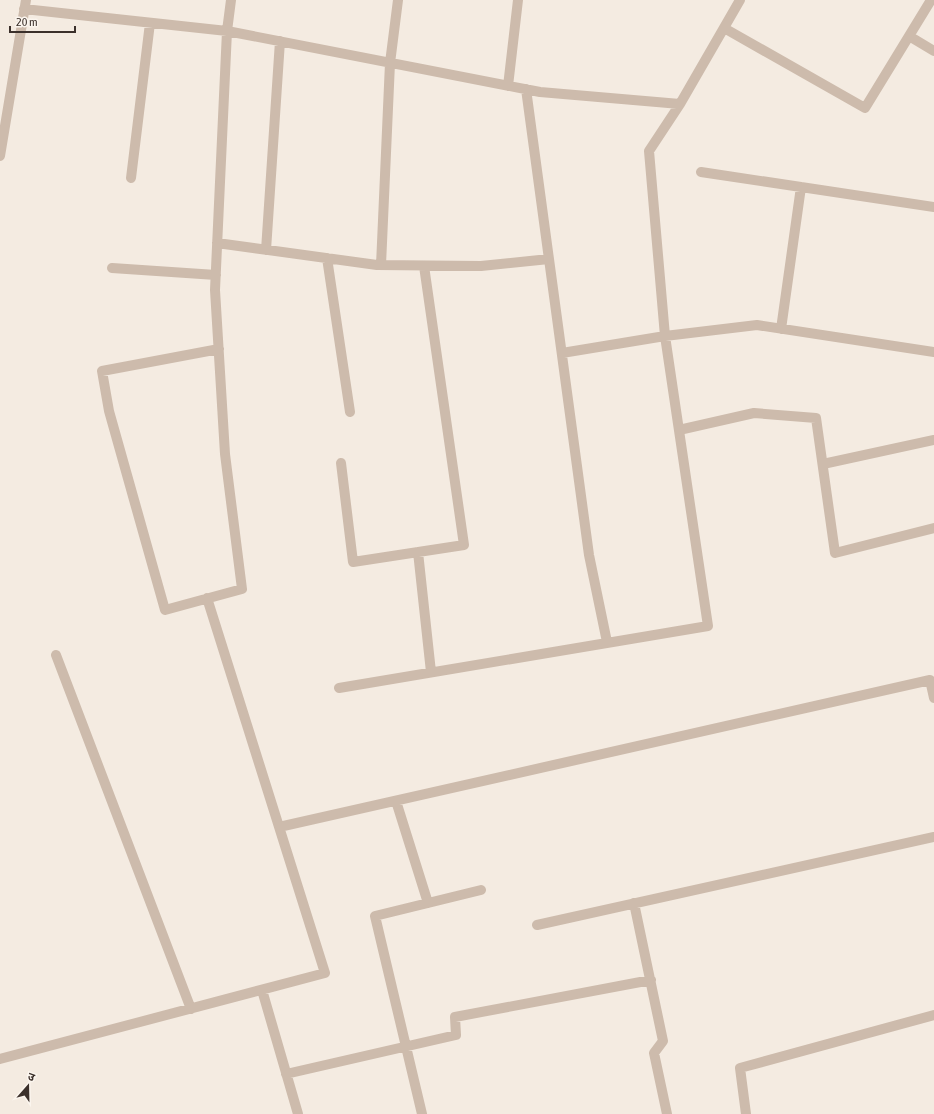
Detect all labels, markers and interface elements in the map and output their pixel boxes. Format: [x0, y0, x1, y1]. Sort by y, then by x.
scale bar [10, 8, 75, 34]
text: 20 m [16, 15, 38, 29]
north arrow [8, 1066, 48, 1106]
text: उ [26, 1070, 37, 1084]

